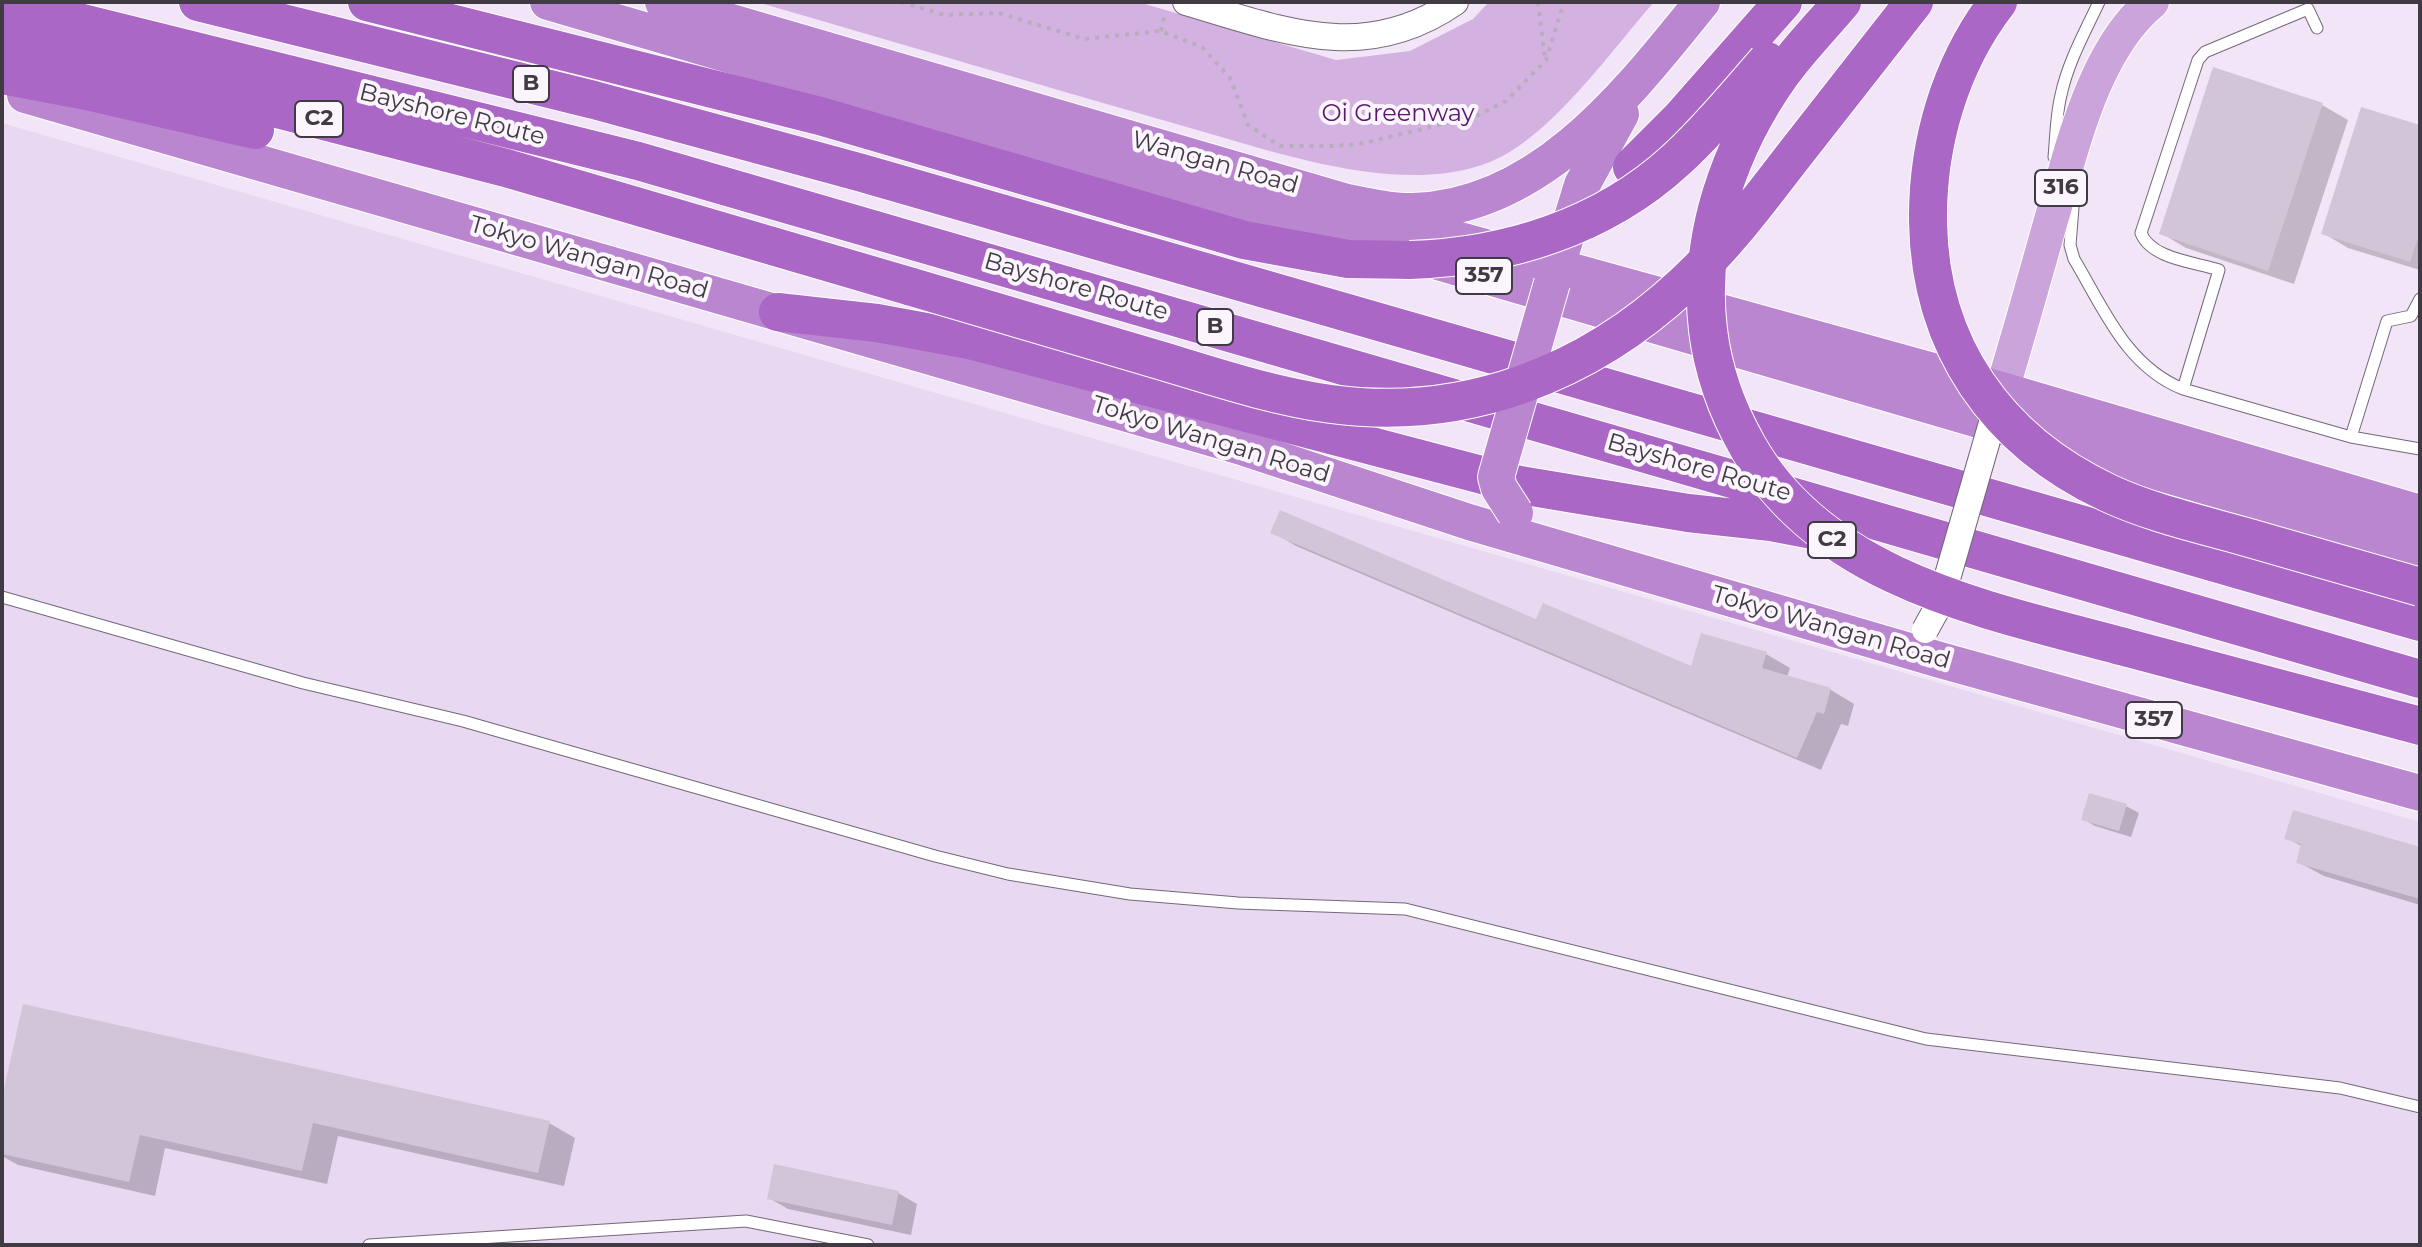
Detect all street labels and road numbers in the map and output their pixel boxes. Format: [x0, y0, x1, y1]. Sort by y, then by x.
road number: B [513, 66, 549, 102]
street label: Bayshore Route [356, 78, 548, 152]
road number: C2 [295, 101, 343, 137]
street label: Wangan Road [1129, 126, 1301, 200]
road number: 316 [2035, 170, 2087, 206]
street label: Tokyo Wangan Road [466, 210, 712, 306]
street label: Bayshore Route [981, 247, 1171, 327]
road number: 357 [1456, 258, 1512, 294]
road number: B [1197, 309, 1233, 345]
street label: Tokyo Wangan Road [1089, 390, 1333, 490]
street label: Bayshore Route [1604, 428, 1794, 508]
road number: C2 [1808, 522, 1856, 558]
street label: Tokyo Wangan Road [1708, 580, 1954, 676]
road number: 357 [2126, 702, 2182, 738]

